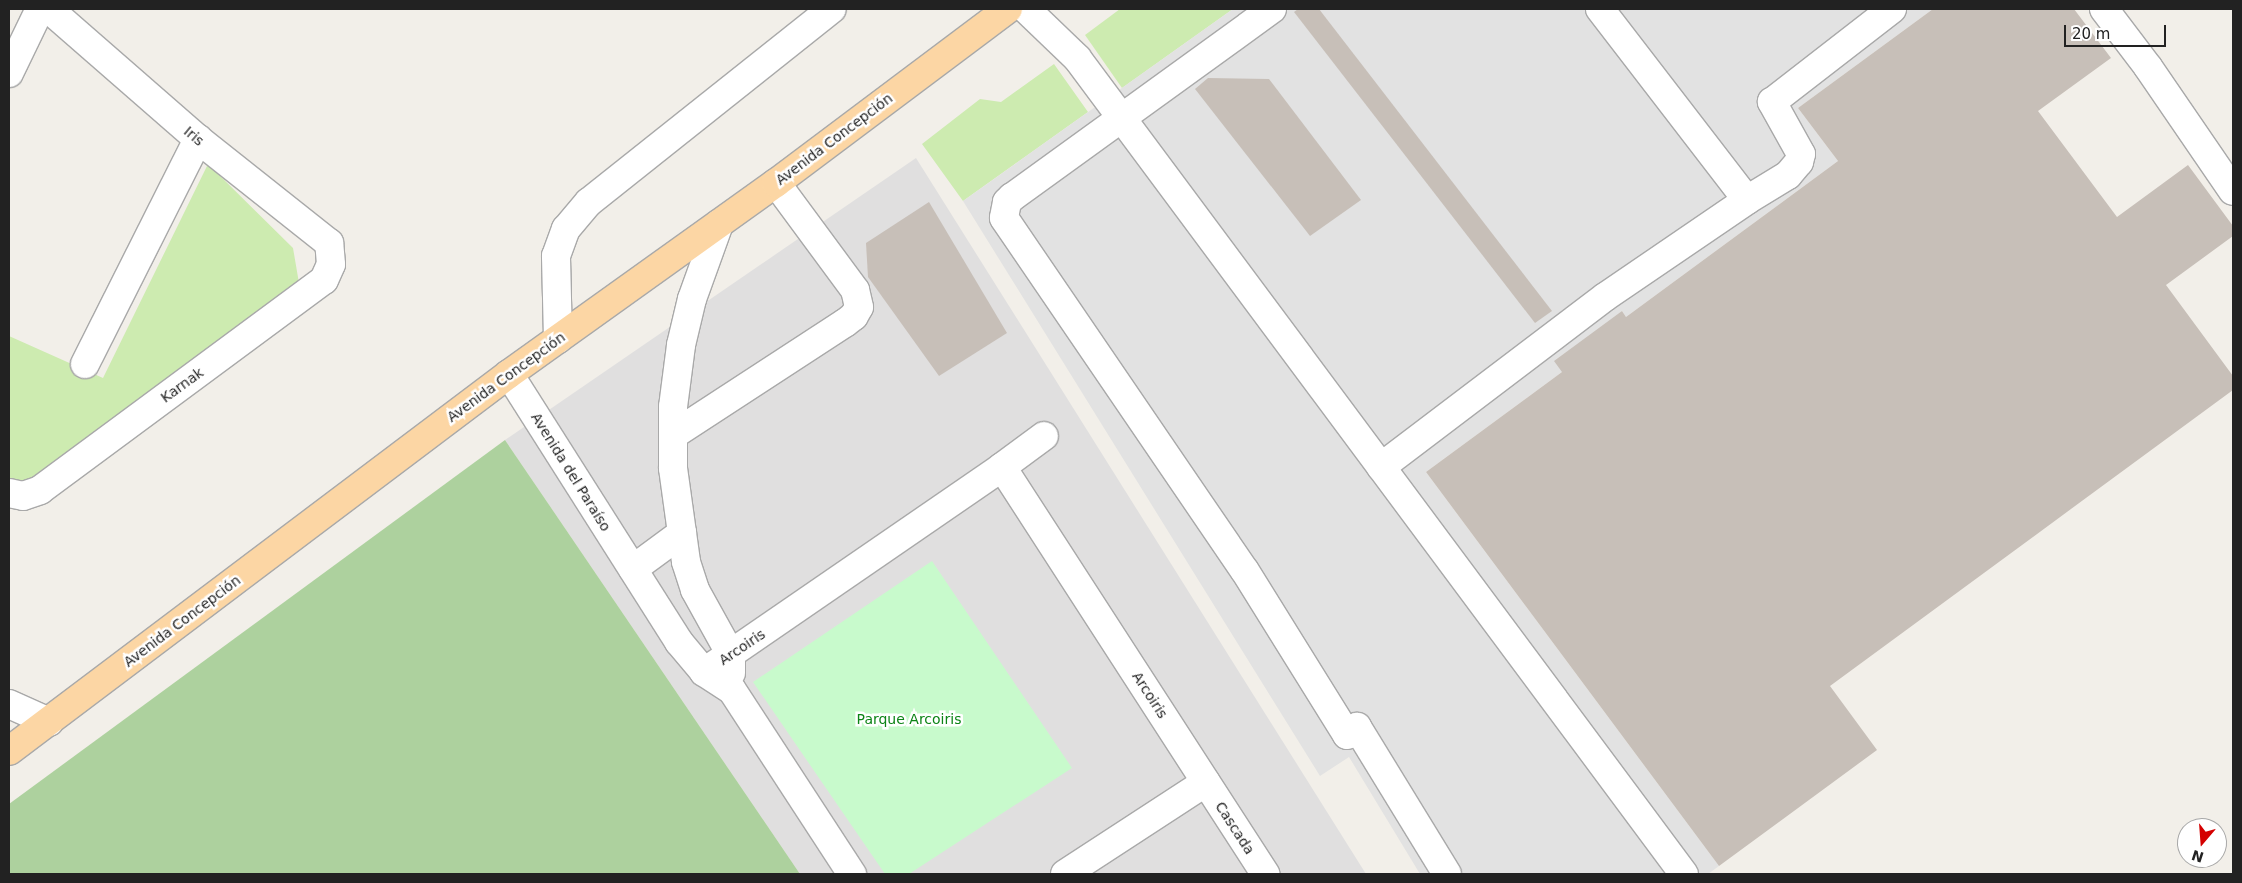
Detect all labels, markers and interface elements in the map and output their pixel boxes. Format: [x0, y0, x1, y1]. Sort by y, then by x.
scale bar [2067, 15, 2170, 47]
text: 20 m [2072, 25, 2110, 43]
street label: Avenida Concepción [772, 90, 896, 188]
street label: Iris [181, 123, 207, 149]
street label: Avenida Concepción [444, 329, 568, 425]
street label: Karnak [157, 364, 207, 406]
street label: Avenida del Paraíso [528, 410, 614, 534]
street label: Avenida Concepción [120, 572, 244, 670]
street label: Arcoiris [716, 625, 768, 669]
street label: Arcoiris [1129, 669, 1171, 721]
park label: Parque Arcoiris [857, 711, 961, 727]
street label: Cascada [1212, 799, 1258, 857]
north arrow [2177, 818, 2227, 868]
text: N [2190, 847, 2206, 866]

